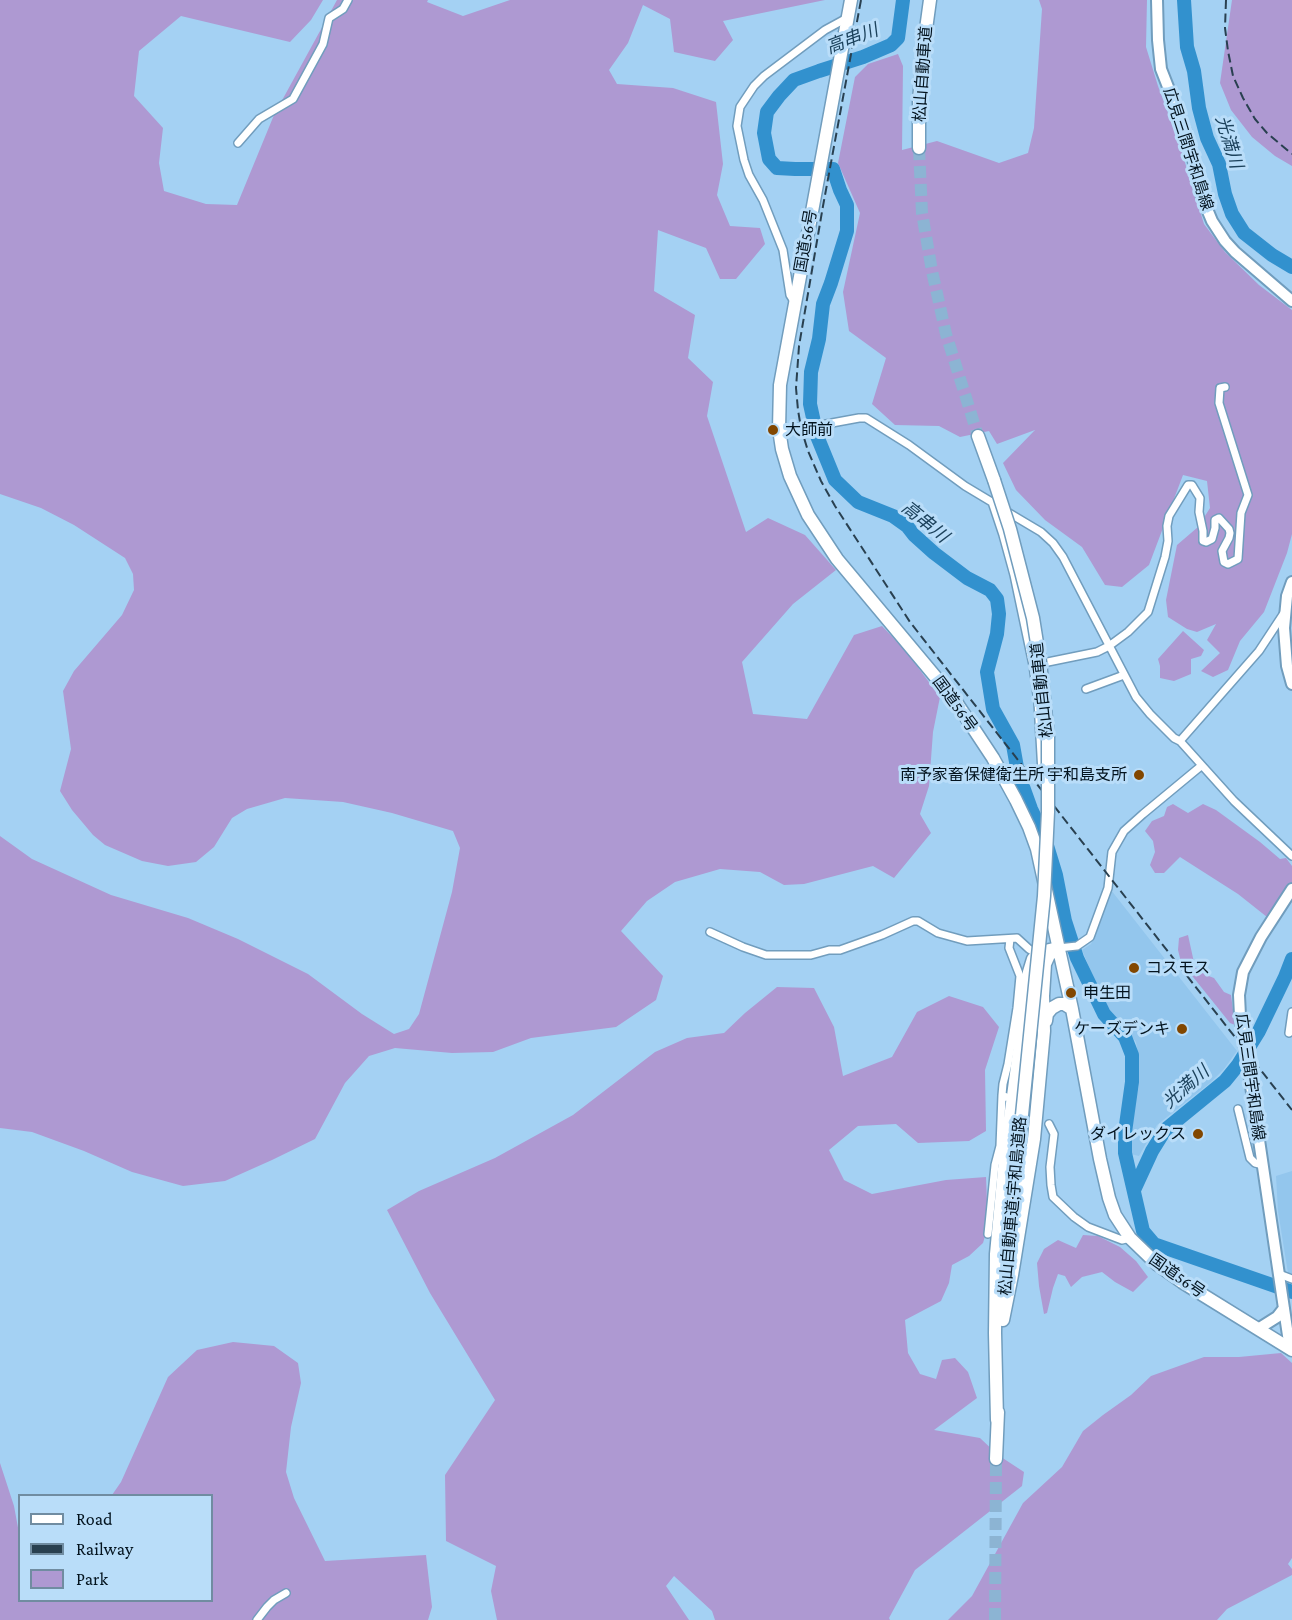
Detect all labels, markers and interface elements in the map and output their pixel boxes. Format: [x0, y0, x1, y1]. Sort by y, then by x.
water label: 高串川 [823, 19, 881, 59]
street label: 松山自動車道 [910, 25, 936, 123]
street label: 広見三間宇和島線 [1159, 85, 1217, 213]
water label: 光満川 [1211, 113, 1247, 171]
street label: 国道56号 [791, 208, 821, 274]
place label: 大師前 [785, 420, 833, 440]
marker: 大師前 [766, 423, 780, 437]
water label: 高串川 [897, 497, 953, 547]
street label: 松山自動車道 [1027, 641, 1057, 739]
street label: 国道56号 [929, 673, 981, 735]
place label: 南予家畜保健衛生所 宇和島支所 [900, 765, 1127, 785]
marker: 南予家畜保健衛生所 宇和島支所 [1132, 768, 1146, 782]
place label: コスモス [1146, 958, 1210, 978]
marker: コスモス [1127, 961, 1141, 975]
place label: 申生田 [1083, 983, 1131, 1003]
marker: 申生田 [1064, 986, 1078, 1000]
street label: 広見三間宇和島線 [1232, 1012, 1268, 1142]
place label: ケーズデンキ [1074, 1019, 1170, 1039]
marker: ケーズデンキ [1175, 1022, 1189, 1036]
water label: 光満川 [1159, 1061, 1213, 1113]
street label: 松山自動車道;宇和島道路 [996, 1116, 1030, 1296]
place label: ダイレックス [1090, 1124, 1186, 1144]
marker: ダイレックス [1191, 1127, 1205, 1141]
street label: 国道56号 [1145, 1250, 1209, 1302]
legend [18, 1494, 213, 1602]
text: Road [76, 1509, 113, 1529]
text: Railway [76, 1539, 133, 1559]
text: Park [76, 1569, 108, 1589]

